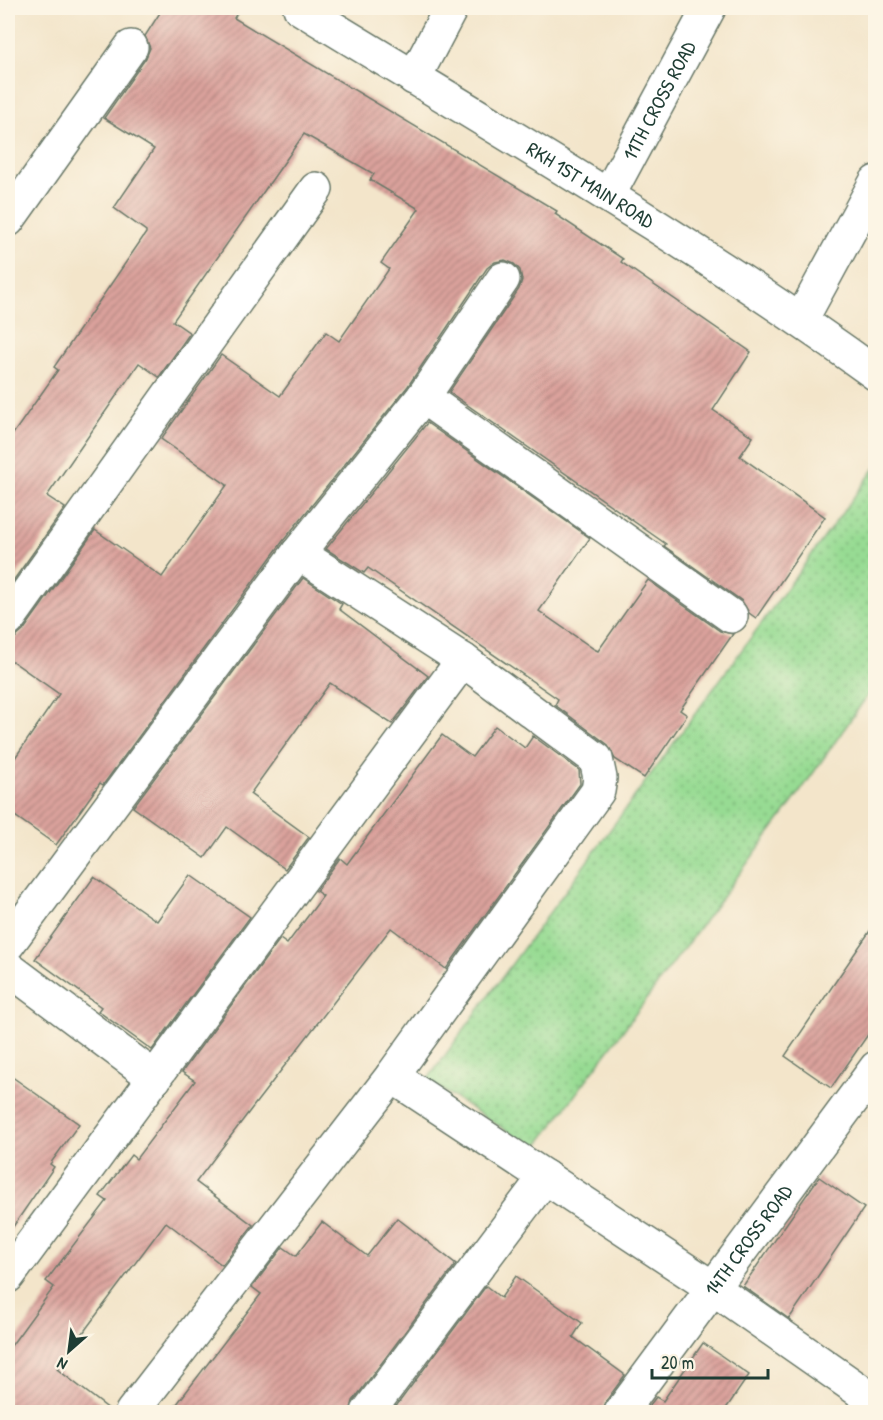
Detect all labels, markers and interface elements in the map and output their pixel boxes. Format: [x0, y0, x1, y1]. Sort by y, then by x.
street label: 11TH CROSS ROAD [616, 36, 702, 165]
street label: RKH 1ST MAIN ROAD [522, 135, 660, 235]
street label: 14TH CROSS ROAD [698, 1178, 798, 1301]
north arrow [39, 1321, 99, 1381]
scale bar [652, 1342, 768, 1380]
text: 20 m [661, 1350, 694, 1375]
text: N [53, 1352, 71, 1376]

